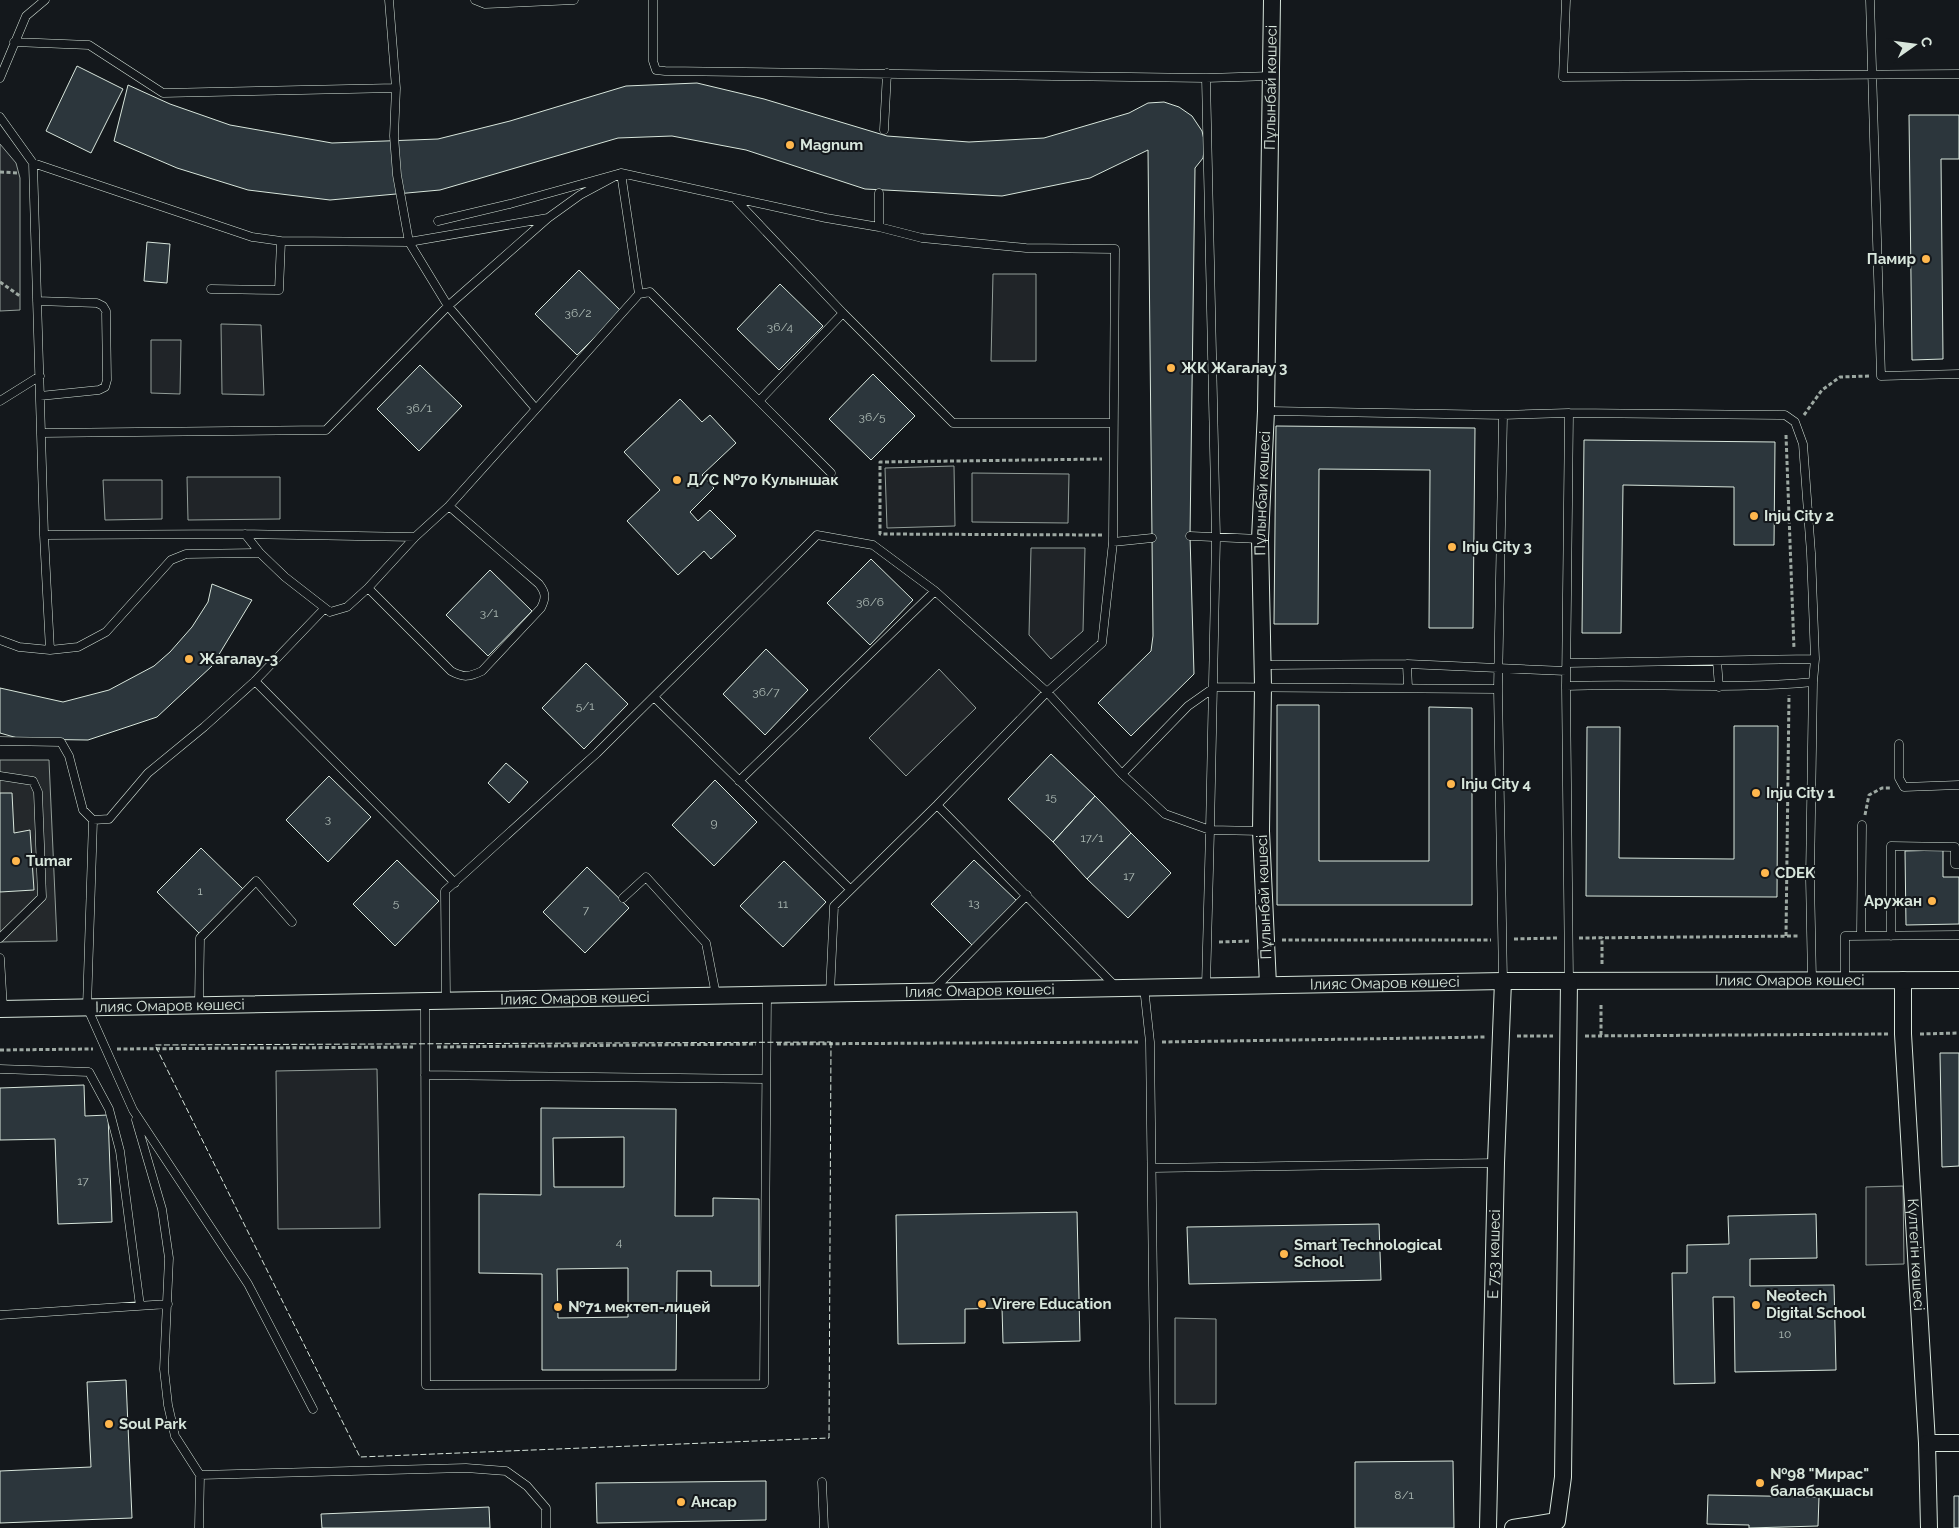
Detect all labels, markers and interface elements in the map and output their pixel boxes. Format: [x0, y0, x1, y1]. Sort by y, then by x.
north arrow [1889, 20, 1939, 70]
street label: Пұлынбай көшесі [1261, 25, 1281, 150]
text: С [1918, 35, 1936, 49]
place label: Magnum [800, 136, 863, 154]
marker: Magnum [784, 139, 796, 151]
place label: Памир [1867, 250, 1916, 268]
marker: Памир [1920, 253, 1932, 265]
house number: 36/2 [565, 306, 591, 320]
house number: 36/4 [767, 320, 794, 334]
place label: ЖК Жагалау 3 [1181, 359, 1287, 377]
marker: ЖК Жагалау 3 [1165, 362, 1177, 374]
house number: 36/1 [406, 401, 432, 415]
house number: 36/5 [859, 410, 886, 424]
street label: Пұлынбай көшесі [1251, 430, 1274, 556]
place label: Д/С №70 Кулыншак [687, 471, 839, 489]
marker: Д/С №70 Кулыншак [671, 474, 683, 486]
place label: Inju City 2 [1764, 507, 1834, 525]
marker: Inju City 2 [1748, 510, 1760, 522]
place label: Inju City 3 [1462, 538, 1532, 556]
marker: Inju City 3 [1446, 541, 1458, 553]
house number: 36/6 [856, 595, 884, 609]
house number: 3/1 [480, 606, 498, 620]
place label: Жагалау-3 [199, 650, 278, 668]
marker: Жагалау-3 [183, 653, 195, 665]
house number: 36/7 [752, 685, 780, 699]
house number: 5/1 [576, 699, 594, 713]
place label: Inju City 4 [1461, 775, 1531, 793]
marker: Inju City 4 [1445, 778, 1457, 790]
place label: Inju City 1 [1766, 784, 1835, 802]
marker: Inju City 1 [1750, 787, 1762, 799]
house number: 15 [1045, 790, 1057, 804]
house number: 3 [325, 812, 331, 826]
house number: 9 [710, 816, 718, 830]
house number: 17/1 [1081, 831, 1103, 845]
street label: Пұлынбай көшесі [1253, 834, 1275, 960]
place label: Tumar [26, 852, 72, 870]
marker: Tumar [10, 855, 22, 867]
place label: CDEK [1775, 864, 1816, 882]
marker: CDEK [1759, 867, 1771, 879]
house number: 17 [1123, 869, 1135, 883]
house number: 1 [197, 884, 203, 898]
place label: Аружан [1864, 892, 1922, 910]
marker: Аружан [1926, 895, 1938, 907]
house number: 5 [393, 896, 400, 910]
house number: 13 [968, 896, 980, 910]
house number: 11 [778, 897, 788, 911]
house number: 7 [583, 903, 590, 917]
street label: Ілияс Омаров көшесі [1715, 971, 1865, 990]
street label: Ілияс Омаров көшесі [1310, 973, 1460, 994]
street label: Ілияс Омаров көшесі [905, 980, 1055, 1001]
street label: Ілияс Омаров көшесі [500, 988, 650, 1009]
street label: Ілияс Омаров көшесі [95, 995, 245, 1016]
house number: 17 [77, 1174, 89, 1188]
street label: Күлтегін көшесі [1904, 1198, 1928, 1311]
street label: Е 753 көшесі [1484, 1209, 1504, 1299]
house number: 4 [616, 1235, 623, 1249]
place label: Smart Technological School [1294, 1236, 1442, 1271]
marker: Smart Technological School [1278, 1248, 1290, 1260]
place label: Neotech Digital School [1766, 1287, 1866, 1322]
place label: Virere Education [992, 1295, 1112, 1313]
place label: №71 мектеп-лицей [568, 1298, 710, 1316]
marker: Virere Education [976, 1298, 988, 1310]
marker: Neotech Digital School [1750, 1299, 1762, 1311]
marker: №71 мектеп-лицей [552, 1301, 564, 1313]
house number: 10 [1779, 1327, 1791, 1341]
place label: Soul Park [119, 1415, 187, 1433]
marker: Soul Park [103, 1418, 115, 1430]
place label: №98 "Мирас" балабақшасы [1770, 1465, 1873, 1500]
marker: №98 "Мирас" балабақшасы [1754, 1477, 1766, 1489]
house number: 8/1 [1394, 1488, 1414, 1502]
place label: Ансар [691, 1493, 737, 1511]
marker: Ансар [675, 1496, 687, 1508]

